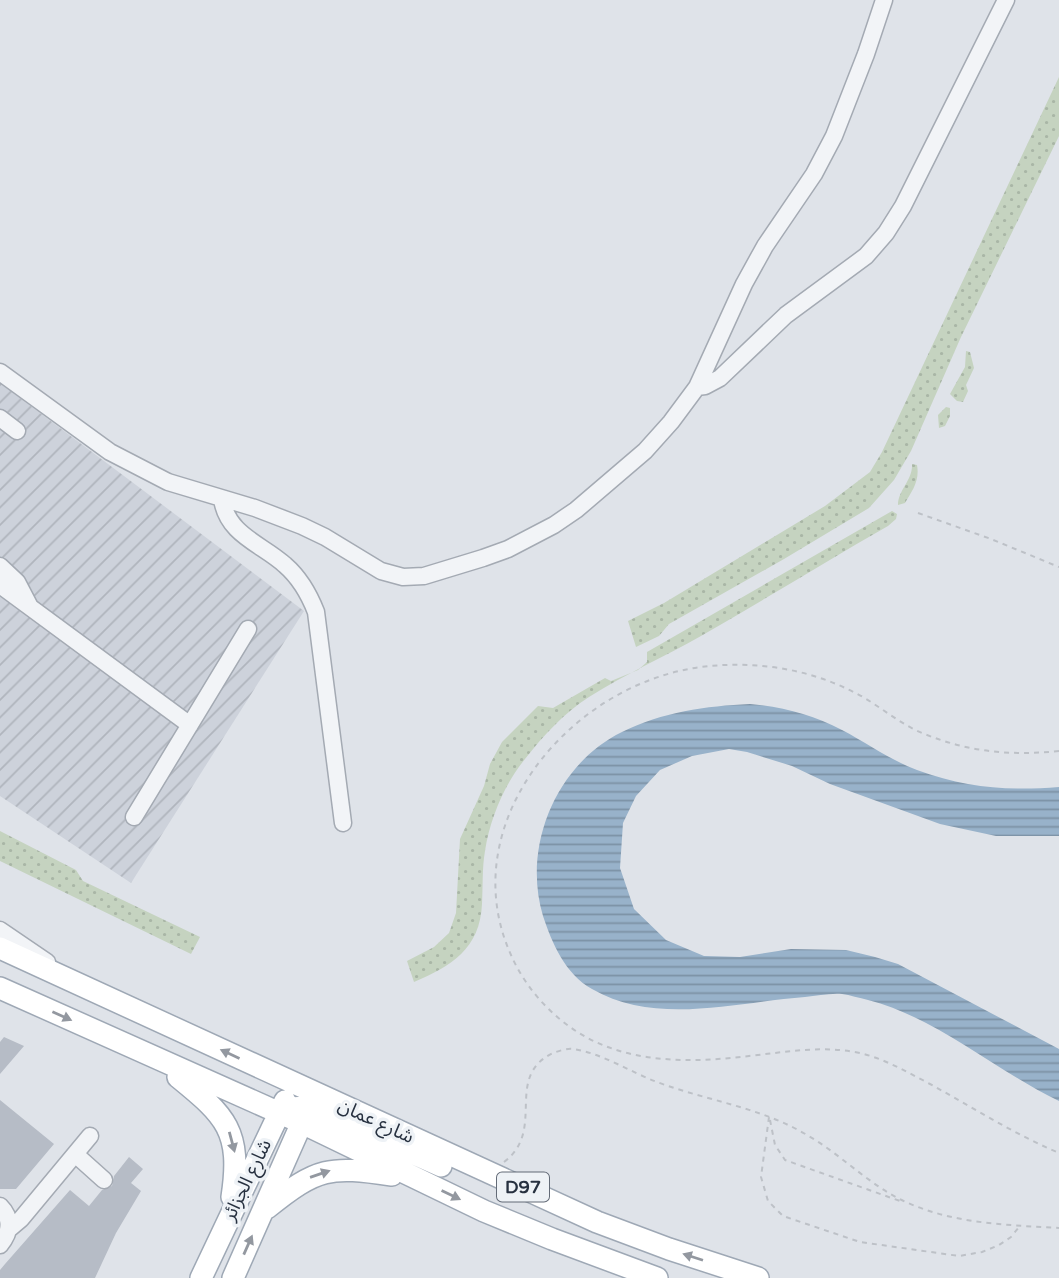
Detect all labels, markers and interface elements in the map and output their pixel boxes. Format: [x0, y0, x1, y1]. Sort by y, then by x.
one-way arrow [52, 1010, 72, 1022]
one-way arrow [220, 1048, 240, 1060]
street label: شارع عمان [334, 1094, 417, 1150]
one-way arrow [227, 1131, 238, 1153]
street label: شارع الجزائر [217, 1136, 278, 1226]
one-way arrow [309, 1168, 330, 1179]
road number: D97 [497, 1172, 549, 1202]
one-way arrow [441, 1189, 461, 1201]
one-way arrow [243, 1234, 254, 1255]
one-way arrow [683, 1251, 704, 1262]

